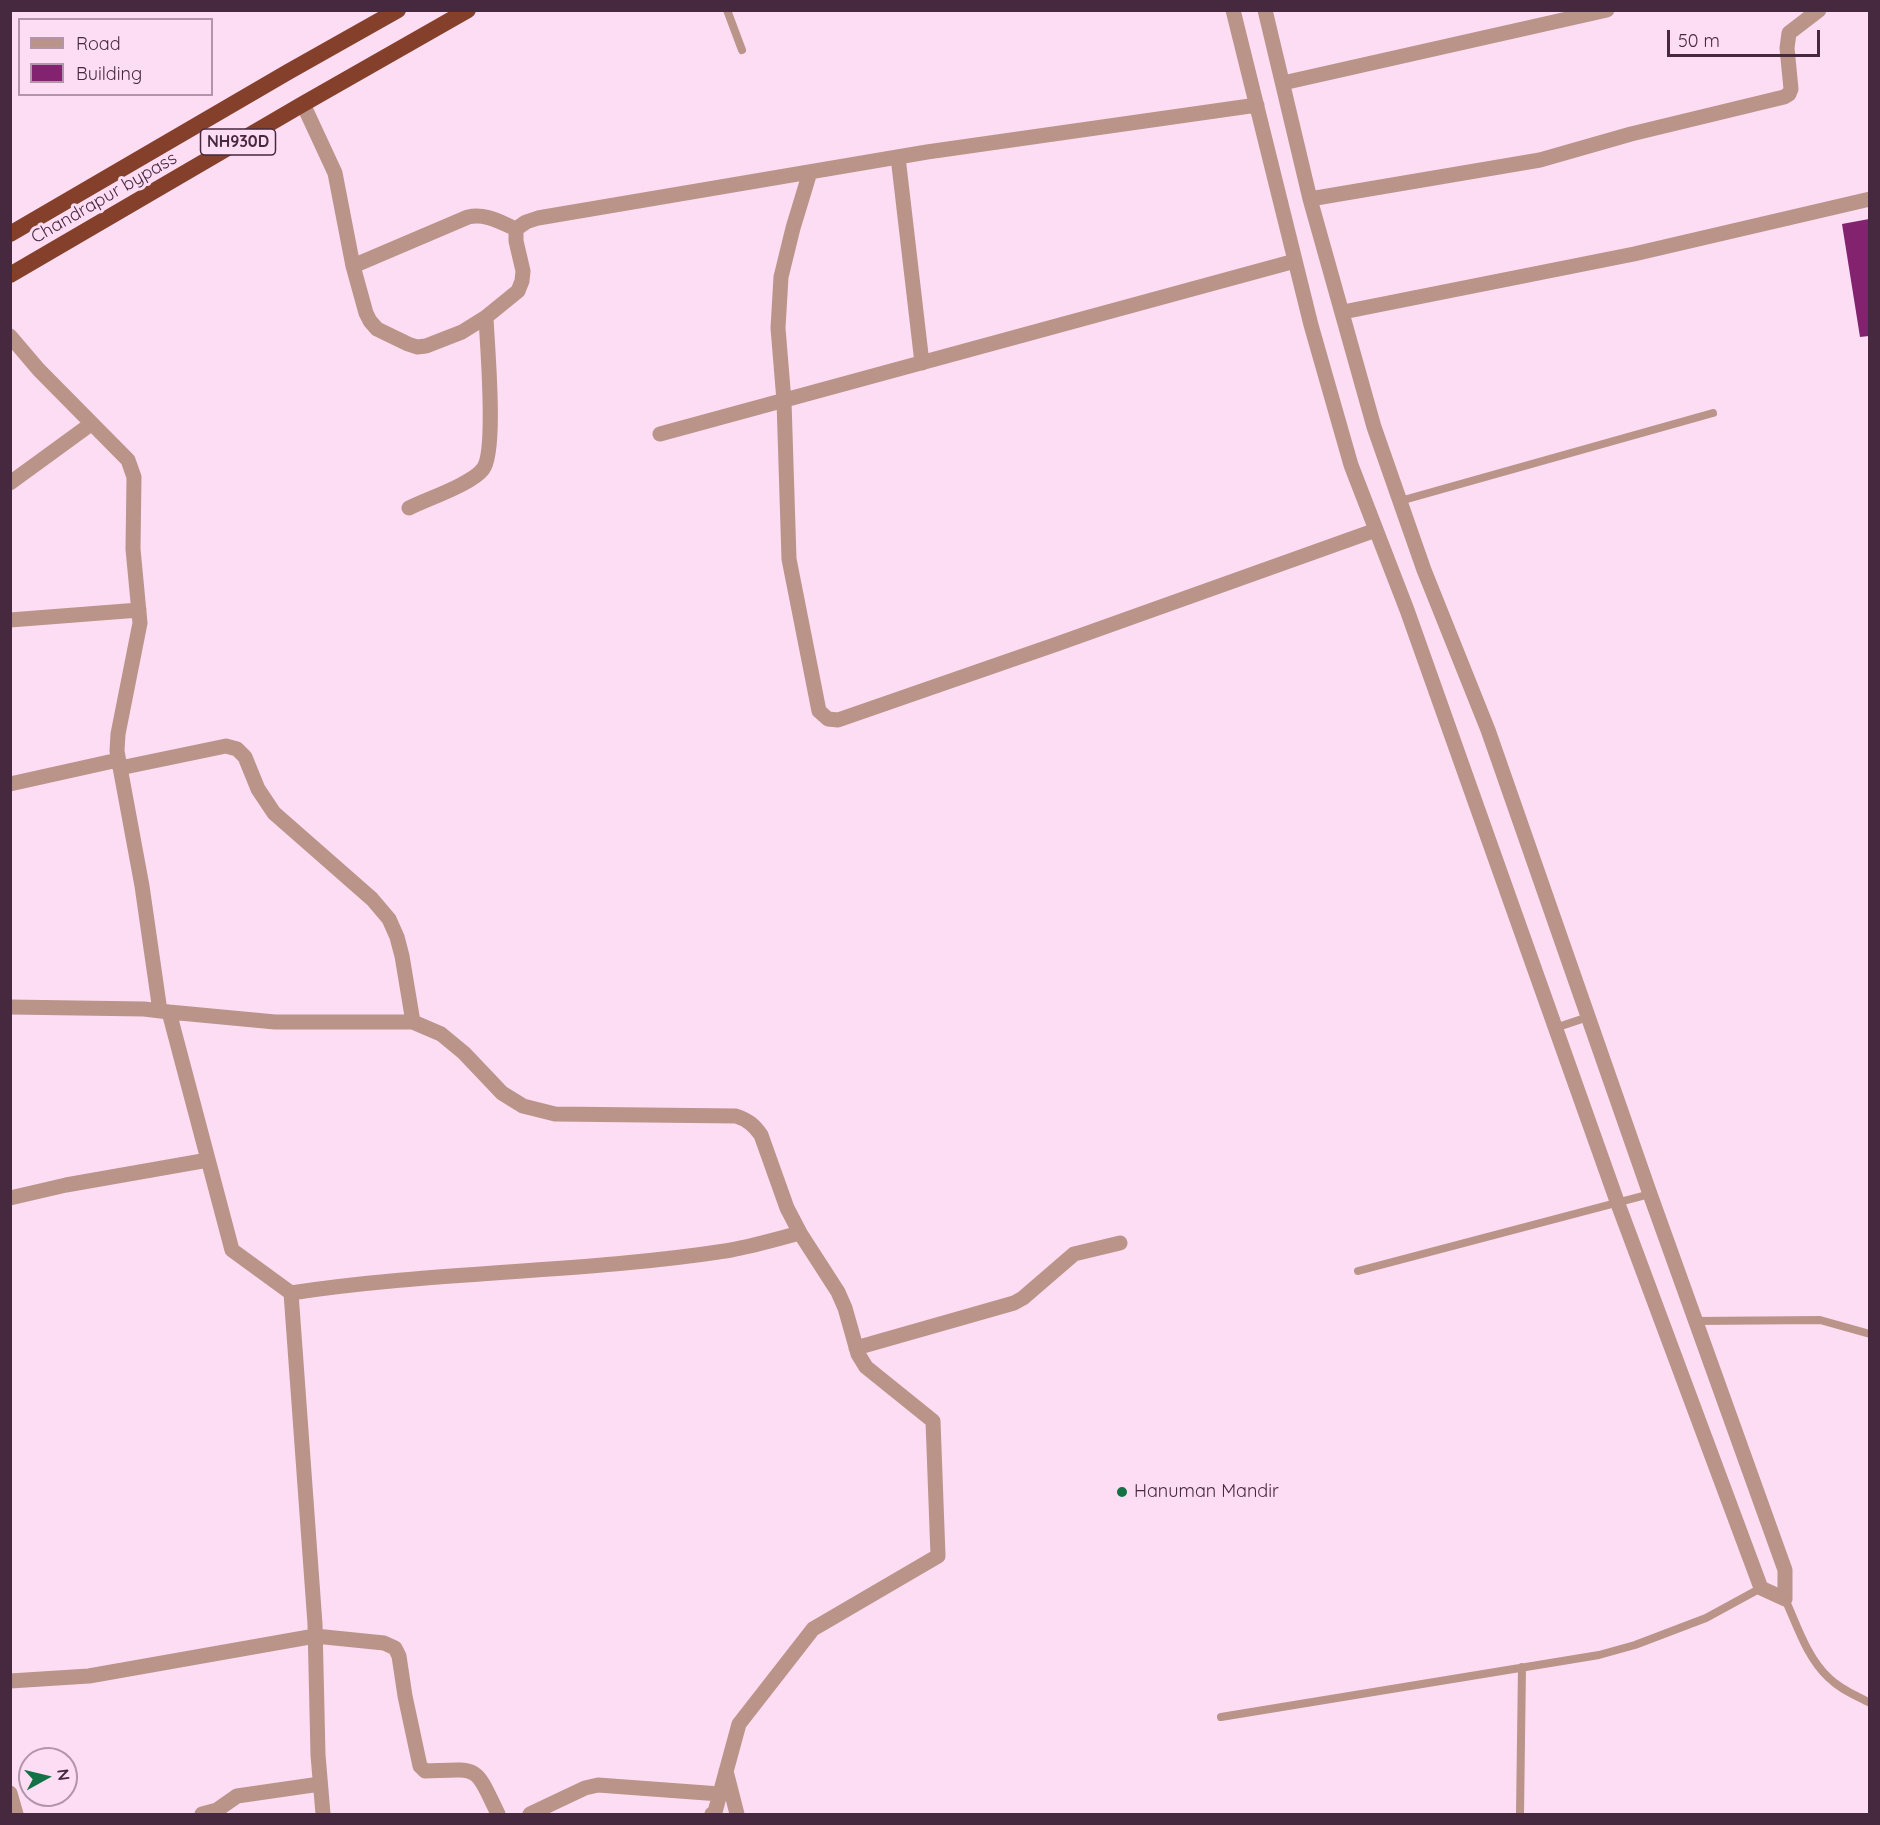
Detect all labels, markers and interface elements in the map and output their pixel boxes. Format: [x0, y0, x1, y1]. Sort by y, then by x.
legend [18, 18, 213, 96]
scale bar [1670, 18, 1823, 56]
text: 50 m [1678, 29, 1720, 52]
text: Road [76, 32, 121, 55]
text: Building [76, 62, 142, 85]
road number: NH930D [200, 129, 276, 155]
street label: Chandrapur bypass [27, 147, 181, 249]
place label: Hanuman Mandir [1134, 1481, 1279, 1503]
marker: Hanuman Mandir [1115, 1485, 1129, 1499]
north arrow [18, 1747, 78, 1807]
text: N [53, 1768, 75, 1782]

